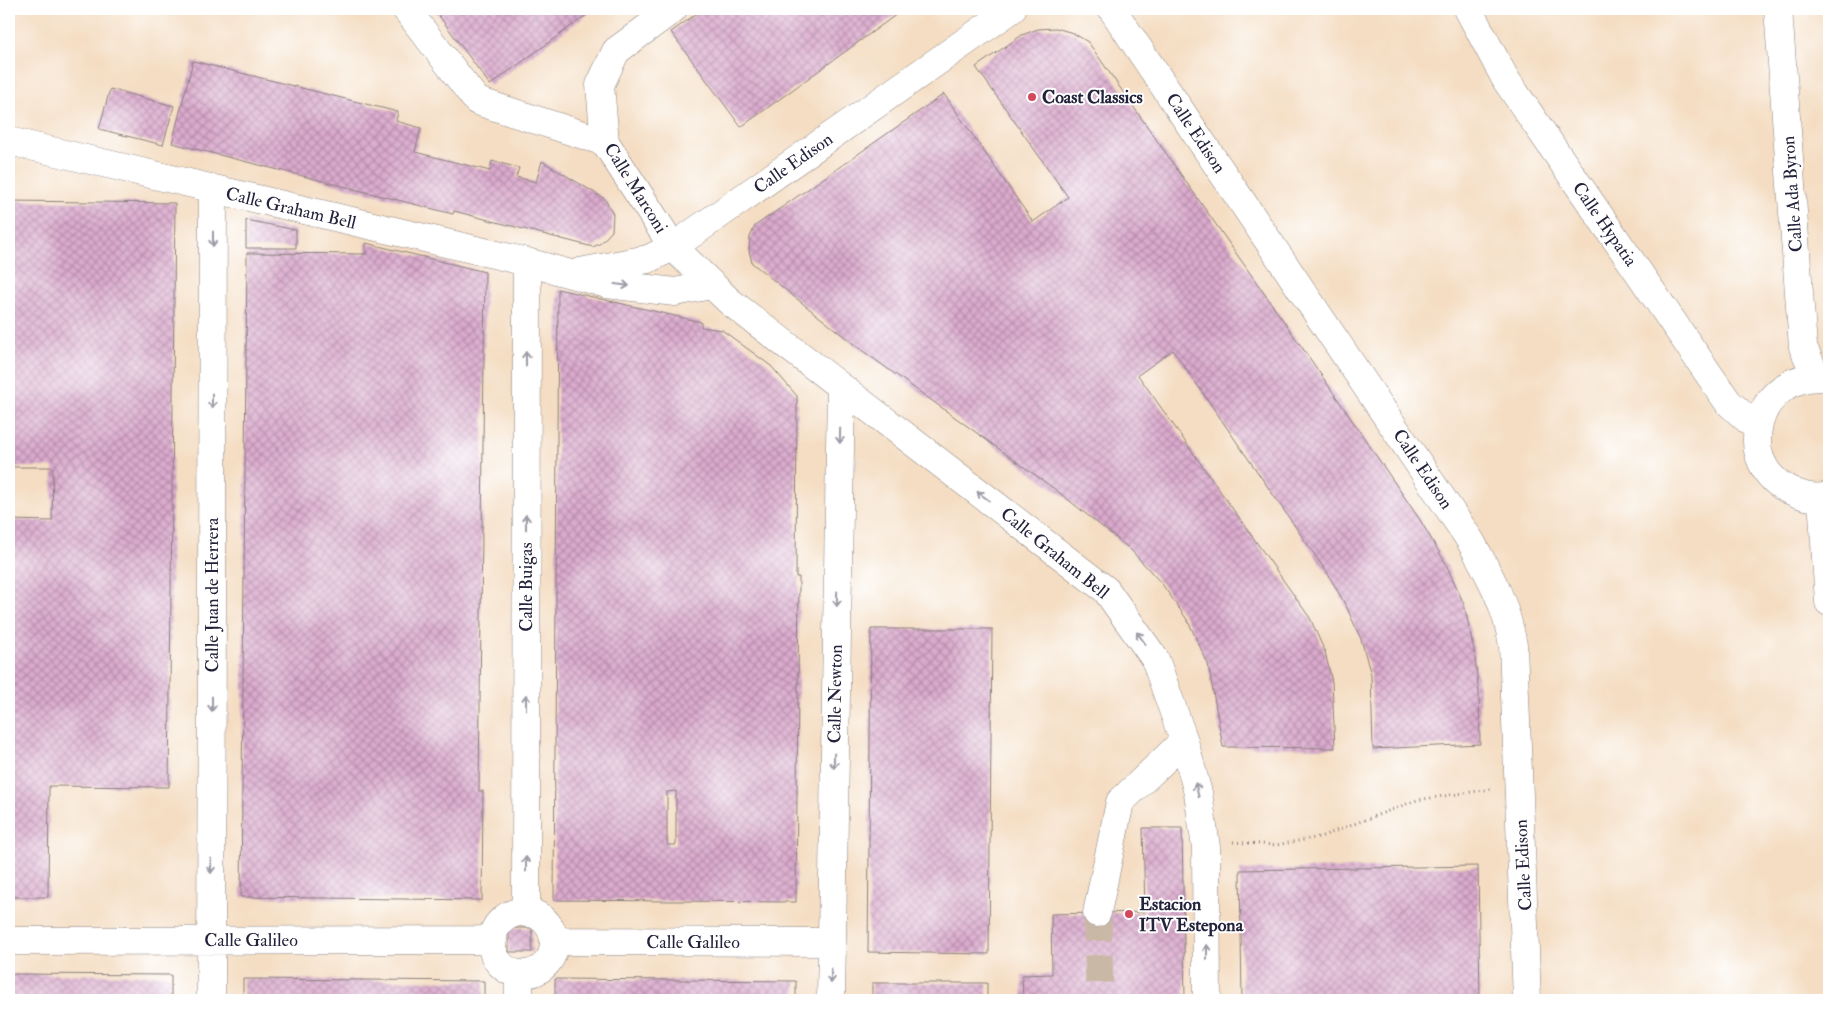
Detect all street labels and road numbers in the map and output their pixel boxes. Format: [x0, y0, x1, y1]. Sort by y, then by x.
street label: Calle Edison [1160, 89, 1231, 178]
street label: Calle Edison [749, 128, 837, 199]
street label: Calle Ada Byron [1777, 135, 1808, 253]
street label: Calle Marconi [599, 139, 673, 238]
street label: Calle Hypatia [1567, 178, 1642, 271]
street label: Calle Graham Bell [223, 182, 359, 235]
street label: Calle Edison [1387, 425, 1458, 514]
street label: Calle Graham Bell [996, 502, 1114, 605]
street label: Calle Juan de Herrera [201, 517, 224, 672]
street label: Calle Buigas [515, 542, 538, 632]
street label: Calle Newton [823, 644, 848, 744]
street label: Calle Edison [1510, 819, 1537, 911]
street label: Calle Galileo [204, 929, 298, 952]
street label: Calle Galileo [646, 931, 740, 954]

